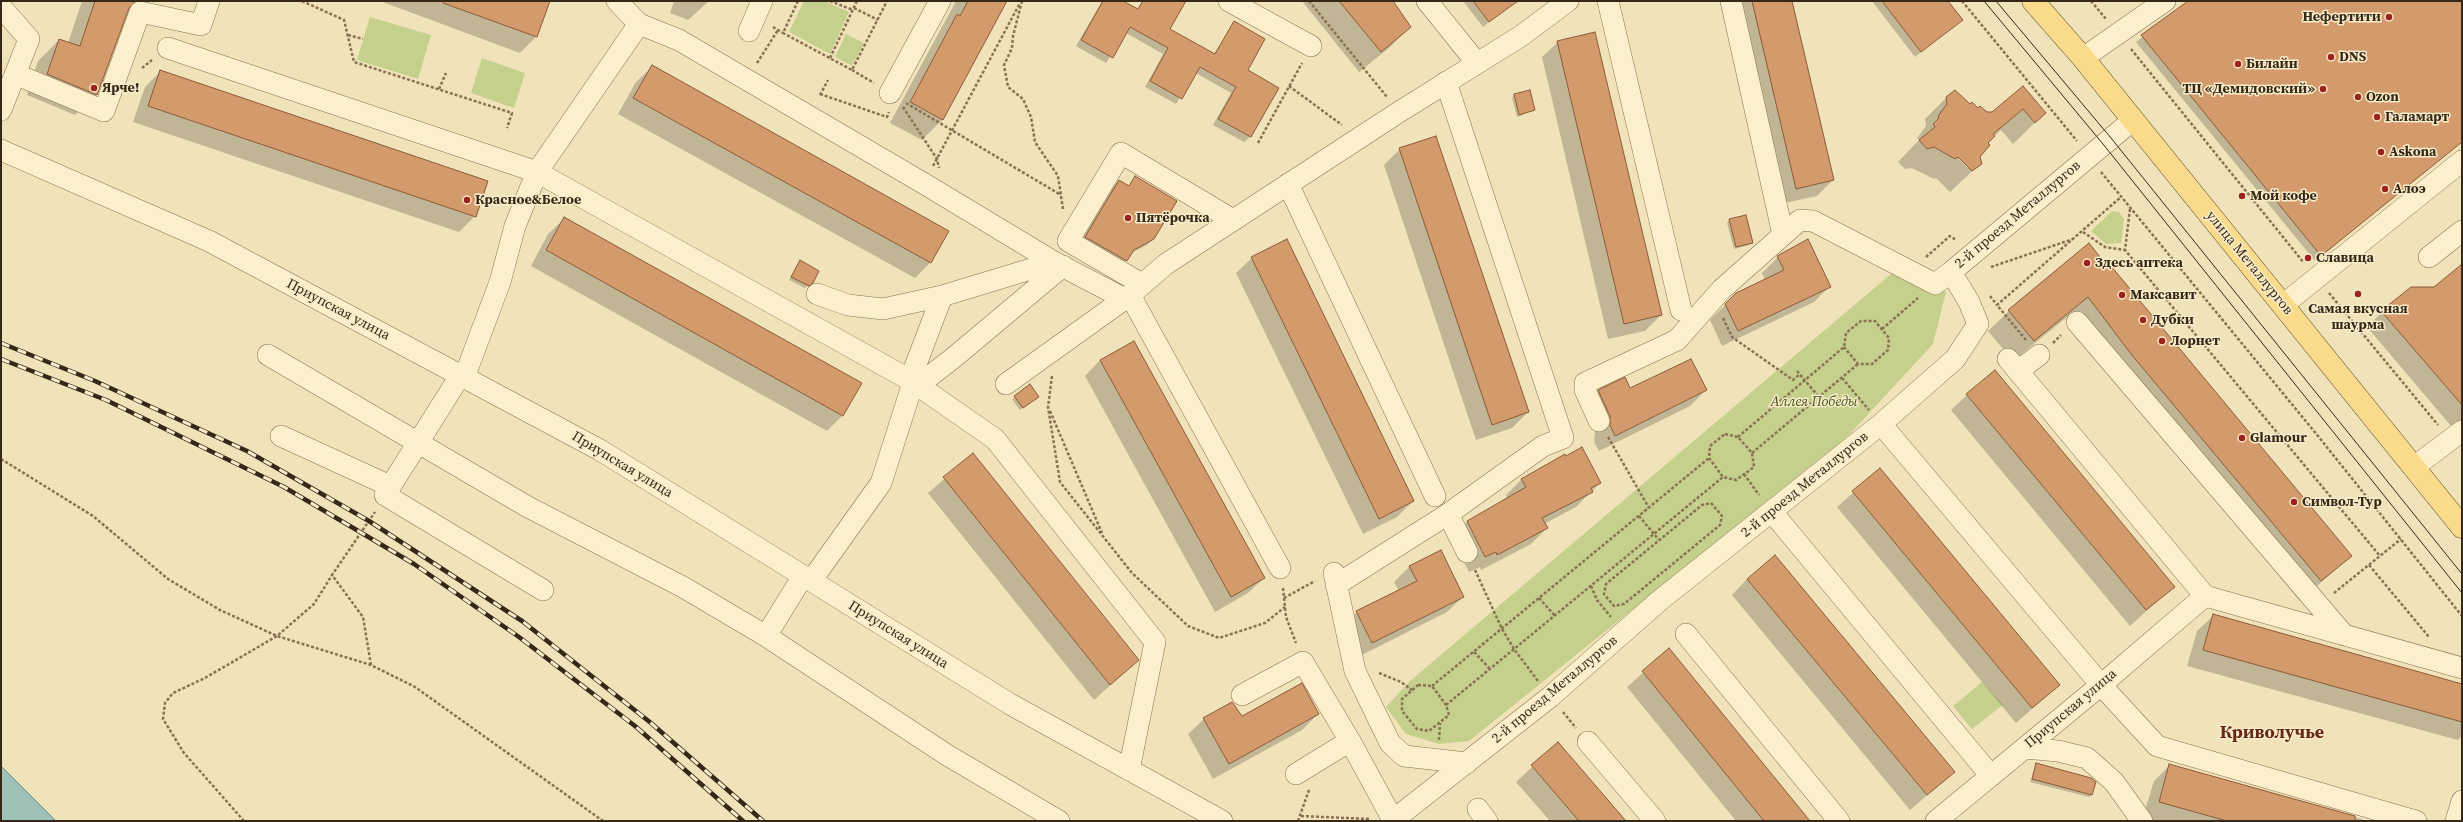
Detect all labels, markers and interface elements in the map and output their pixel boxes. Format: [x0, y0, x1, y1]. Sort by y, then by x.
place label: Нефертити [2302, 9, 2381, 25]
marker: Нефертити [2384, 12, 2394, 22]
place label: DNS [2339, 49, 2366, 65]
marker: DNS [2326, 52, 2336, 62]
place label: Билайн [2246, 56, 2298, 72]
marker: Билайн [2233, 59, 2243, 69]
place label: Ярче! [102, 80, 140, 96]
place label: ТЦ «Демидовский» [2182, 81, 2315, 97]
marker: Ярче! [89, 83, 99, 93]
marker: ТЦ «Демидовский» [2318, 84, 2328, 94]
place label: Ozon [2366, 89, 2399, 105]
marker: Ozon [2353, 92, 2363, 102]
place label: Галамарт [2385, 109, 2449, 125]
marker: Галамарт [2372, 112, 2382, 122]
place label: Askona [2389, 144, 2437, 160]
marker: Askona [2376, 147, 2386, 157]
street label: 2-й проезд Металлургов [1952, 158, 2084, 272]
place label: Алоэ [2393, 181, 2426, 197]
marker: Алоэ [2380, 184, 2390, 194]
place label: Мой кофе [2250, 188, 2317, 204]
marker: Мой кофе [2237, 191, 2247, 201]
place label: Красное&Белое [475, 192, 581, 208]
marker: Красное&Белое [462, 195, 472, 205]
street label: улица Металлургов [2202, 208, 2296, 318]
place label: Пятёрочка [1136, 210, 1210, 226]
marker: Пятёрочка [1123, 213, 1133, 223]
place label: Славица [2316, 250, 2374, 266]
marker: Славица [2303, 253, 2313, 263]
place label: Здесь аптека [2095, 255, 2183, 271]
marker: Здесь аптека [2082, 258, 2092, 268]
street label: Приупская улица [283, 276, 393, 344]
place label: Максавит [2130, 287, 2197, 303]
marker: Самая вкусная шаурма [2353, 289, 2363, 299]
marker: Максавит [2117, 290, 2127, 300]
place label: Самая вкусная шаурма [2308, 301, 2408, 334]
place label: Дубки [2151, 312, 2194, 328]
marker: Дубки [2138, 315, 2148, 325]
place label: Лорнет [2170, 333, 2220, 349]
marker: Лорнет [2157, 336, 2167, 346]
park label: Аллея Победы [1771, 394, 1857, 410]
street label: Приупская улица [568, 428, 676, 502]
street label: 2-й проезд Металлургов [1738, 429, 1872, 541]
place label: Glamour [2250, 430, 2307, 446]
marker: Glamour [2237, 433, 2247, 443]
place label: Символ-Тур [2302, 494, 2382, 510]
marker: Символ-Тур [2289, 497, 2299, 507]
street label: Приупская улица [845, 597, 951, 673]
street label: 2-й проезд Металлургов [1489, 633, 1621, 747]
street label: Приупская улица [2022, 666, 2120, 752]
district label: Криволучье [2220, 722, 2324, 744]

